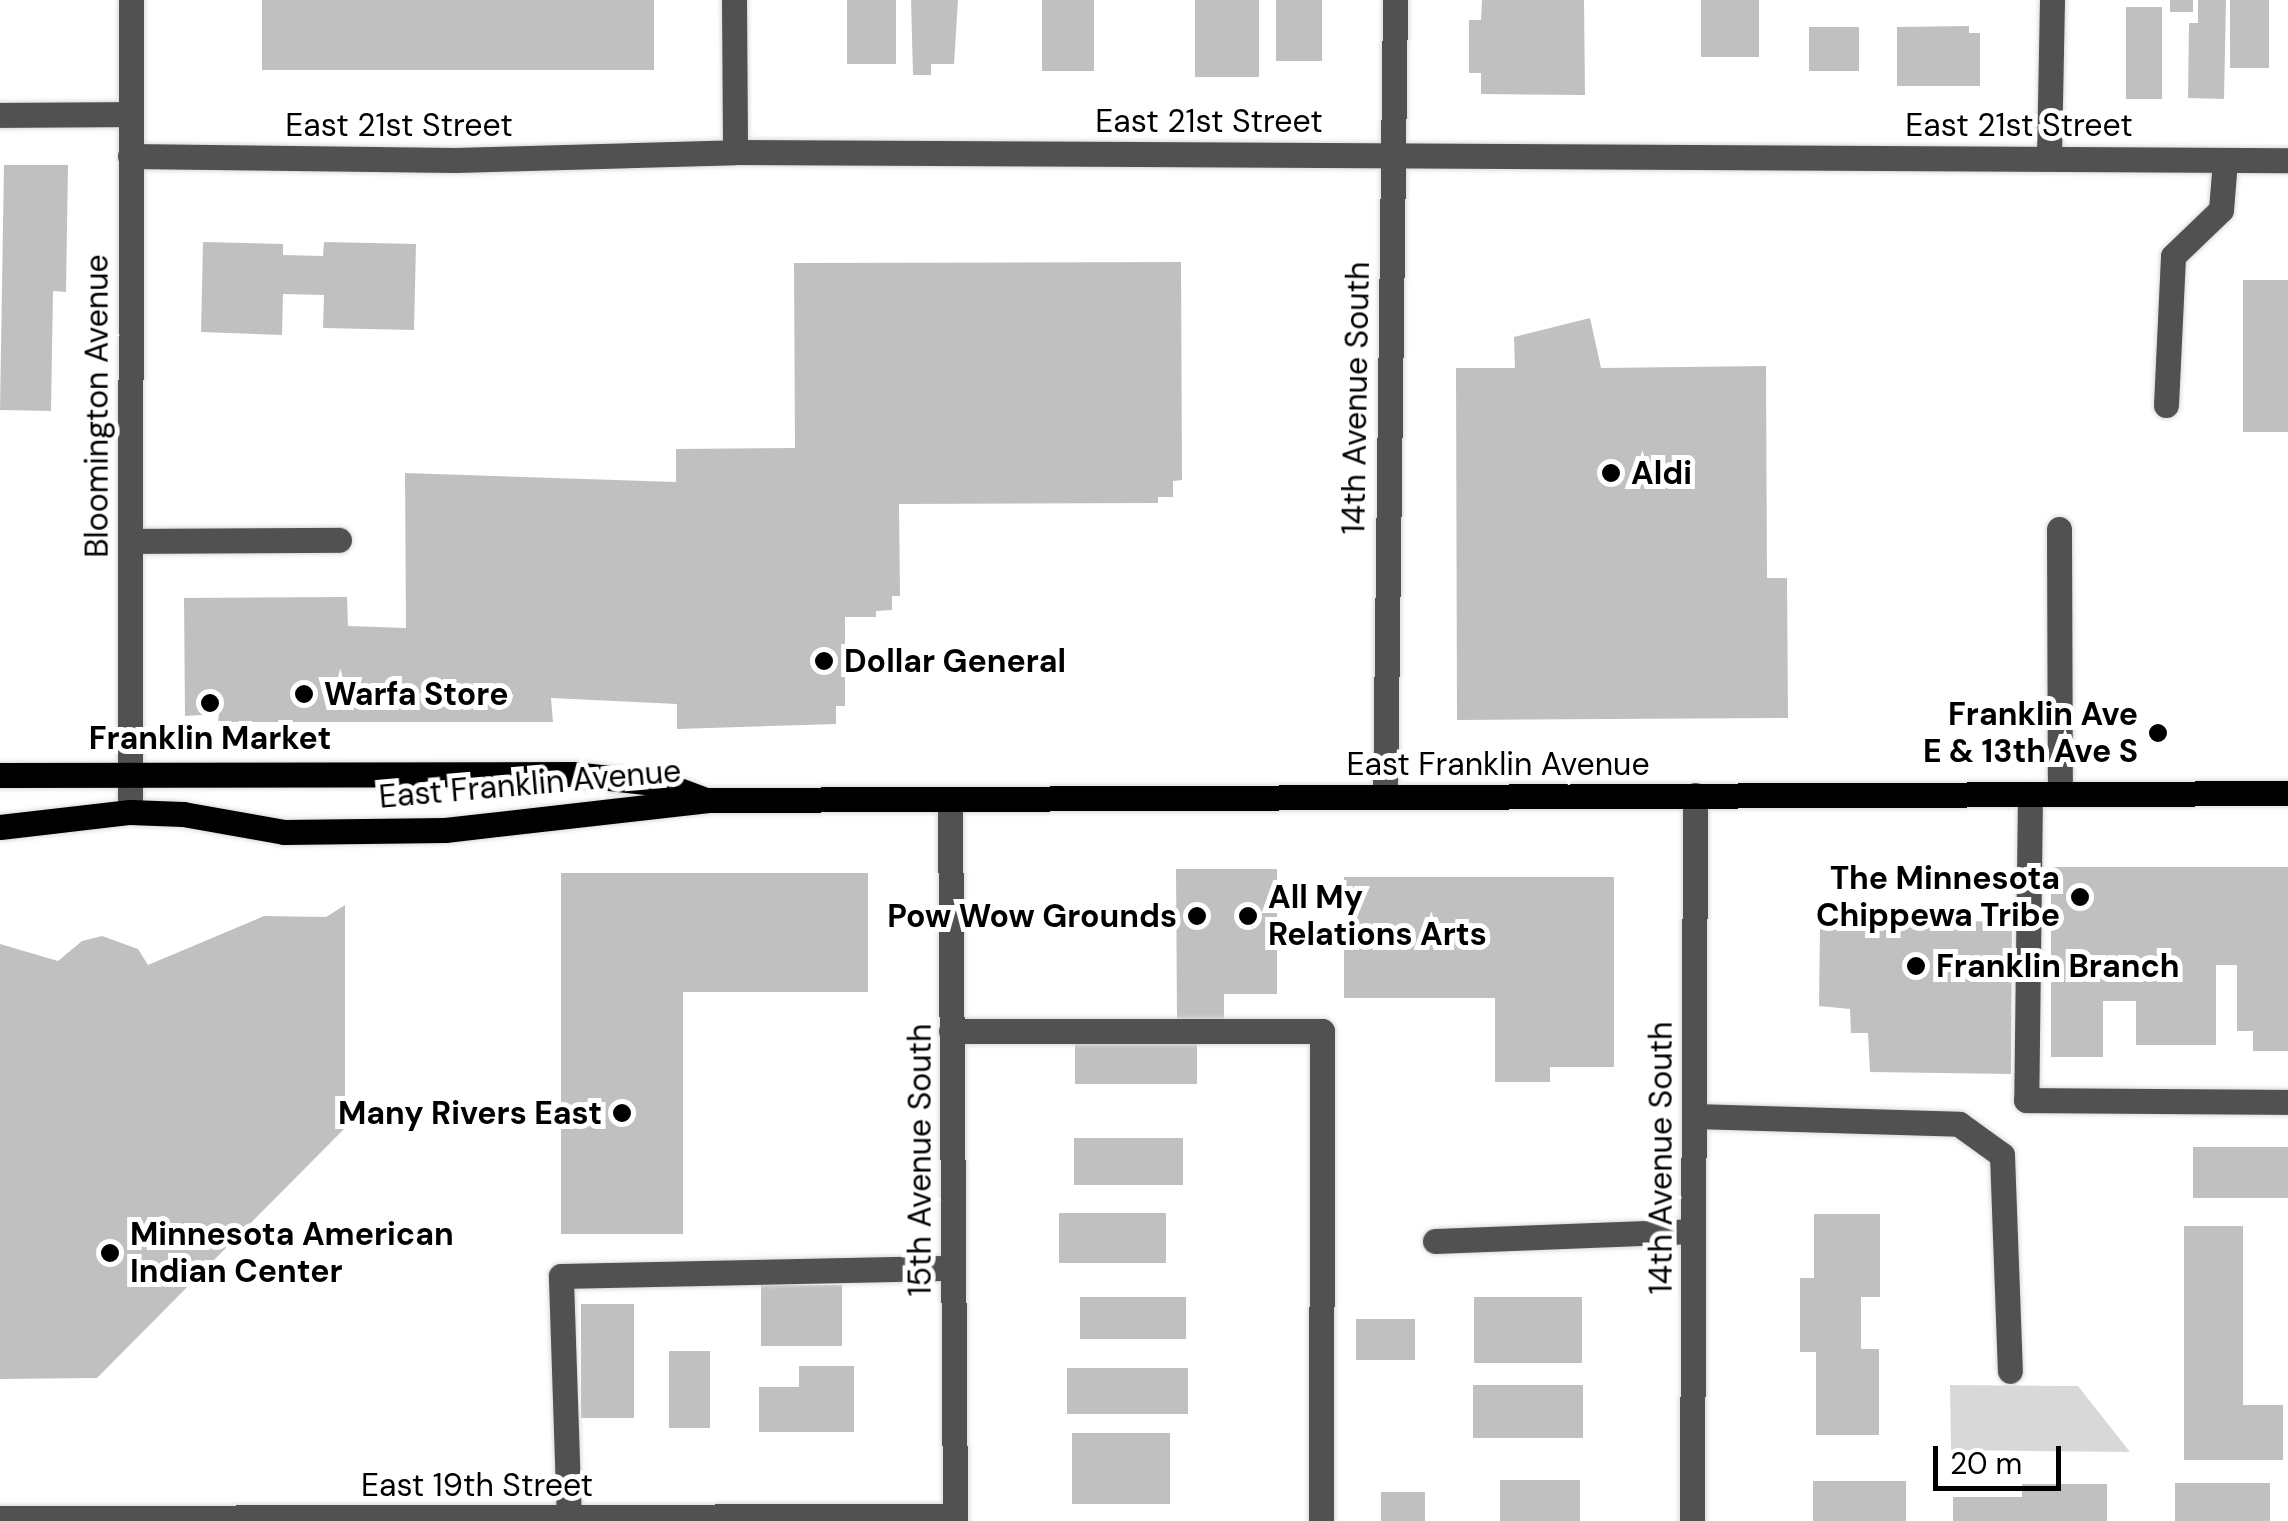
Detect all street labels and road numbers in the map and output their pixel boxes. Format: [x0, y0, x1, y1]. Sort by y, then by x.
street label: East 21st Street [1095, 102, 1323, 140]
street label: East 21st Street [285, 106, 513, 144]
street label: East 21st Street [1905, 106, 2133, 144]
street label: Bloomington Avenue [78, 254, 116, 558]
street label: 14th Avenue South [1334, 261, 1378, 535]
street label: East Franklin Avenue [1346, 745, 1650, 783]
street label: East Franklin Avenue [377, 752, 683, 816]
street label: 14th Avenue South [1642, 1022, 1680, 1294]
street label: 15th Avenue South [901, 1023, 939, 1297]
street label: East 19th Street [361, 1466, 593, 1504]

